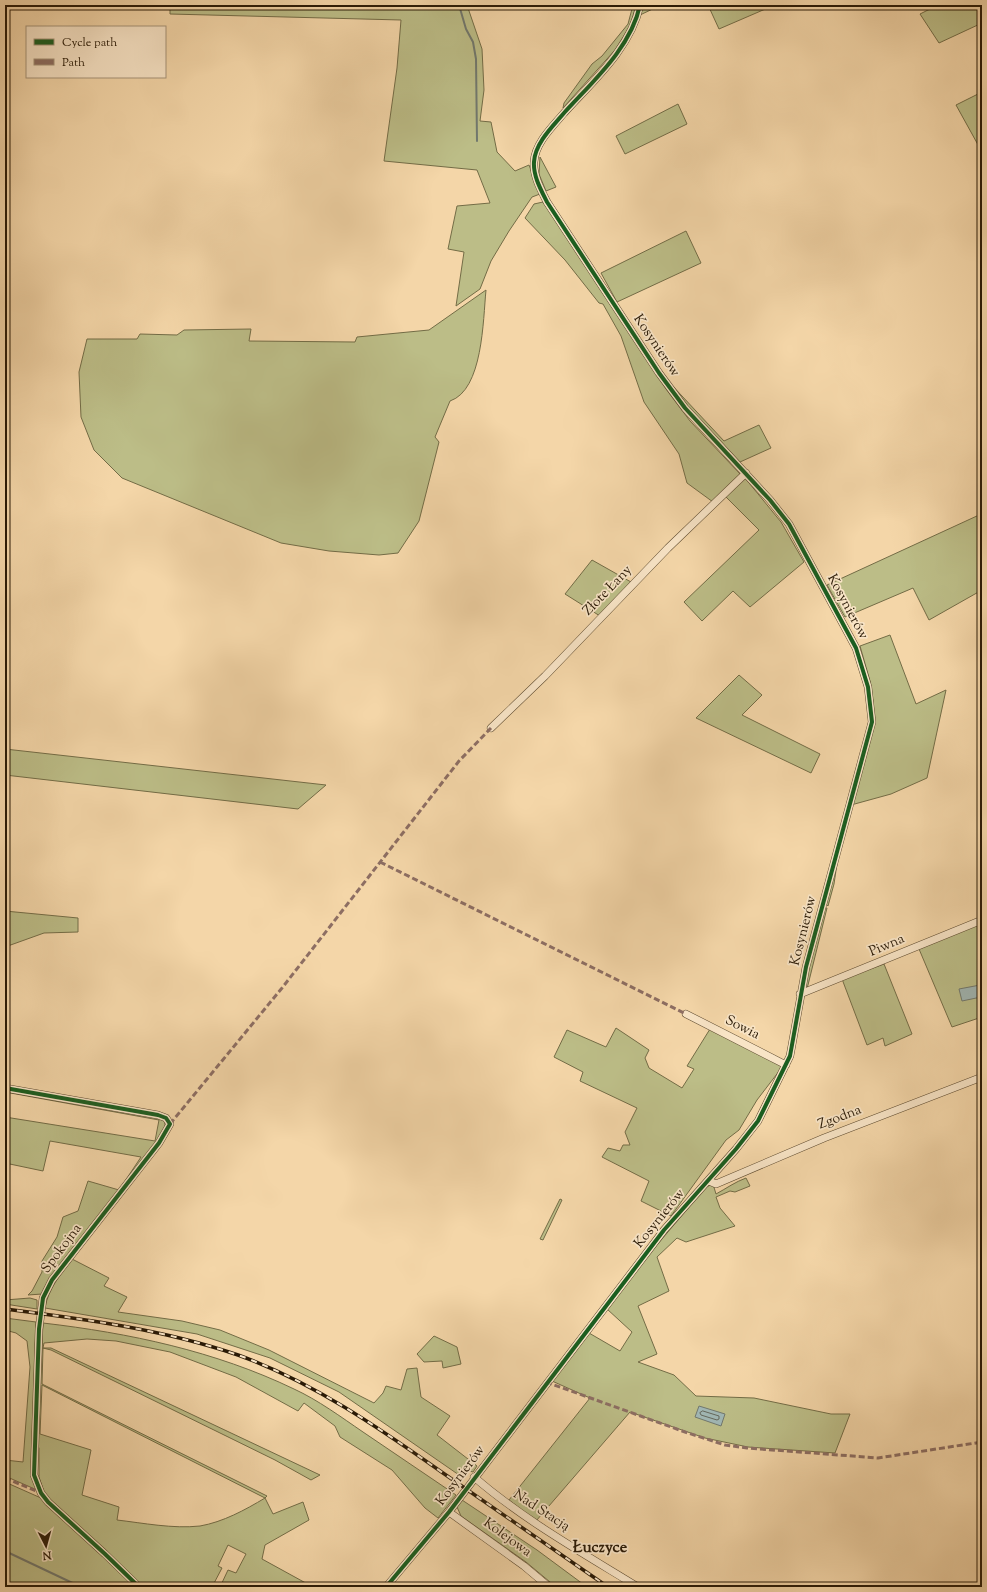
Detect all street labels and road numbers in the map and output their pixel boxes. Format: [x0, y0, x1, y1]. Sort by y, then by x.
street label: Kosynierów [628, 311, 685, 382]
street label: Złote Łany [579, 561, 637, 621]
street label: Kosynierów [821, 571, 873, 644]
street label: Kosynierów [786, 893, 822, 968]
street label: Piwna [866, 929, 908, 962]
street label: Sowia [721, 1011, 763, 1045]
street label: Zgodna [815, 1100, 865, 1135]
street label: Kosynierów [630, 1185, 691, 1253]
street label: Spokojna [37, 1220, 88, 1278]
street label: Kosynierów [432, 1441, 491, 1511]
street label: Nad Stacją [509, 1485, 574, 1537]
street label: Kolejowa [479, 1514, 536, 1563]

